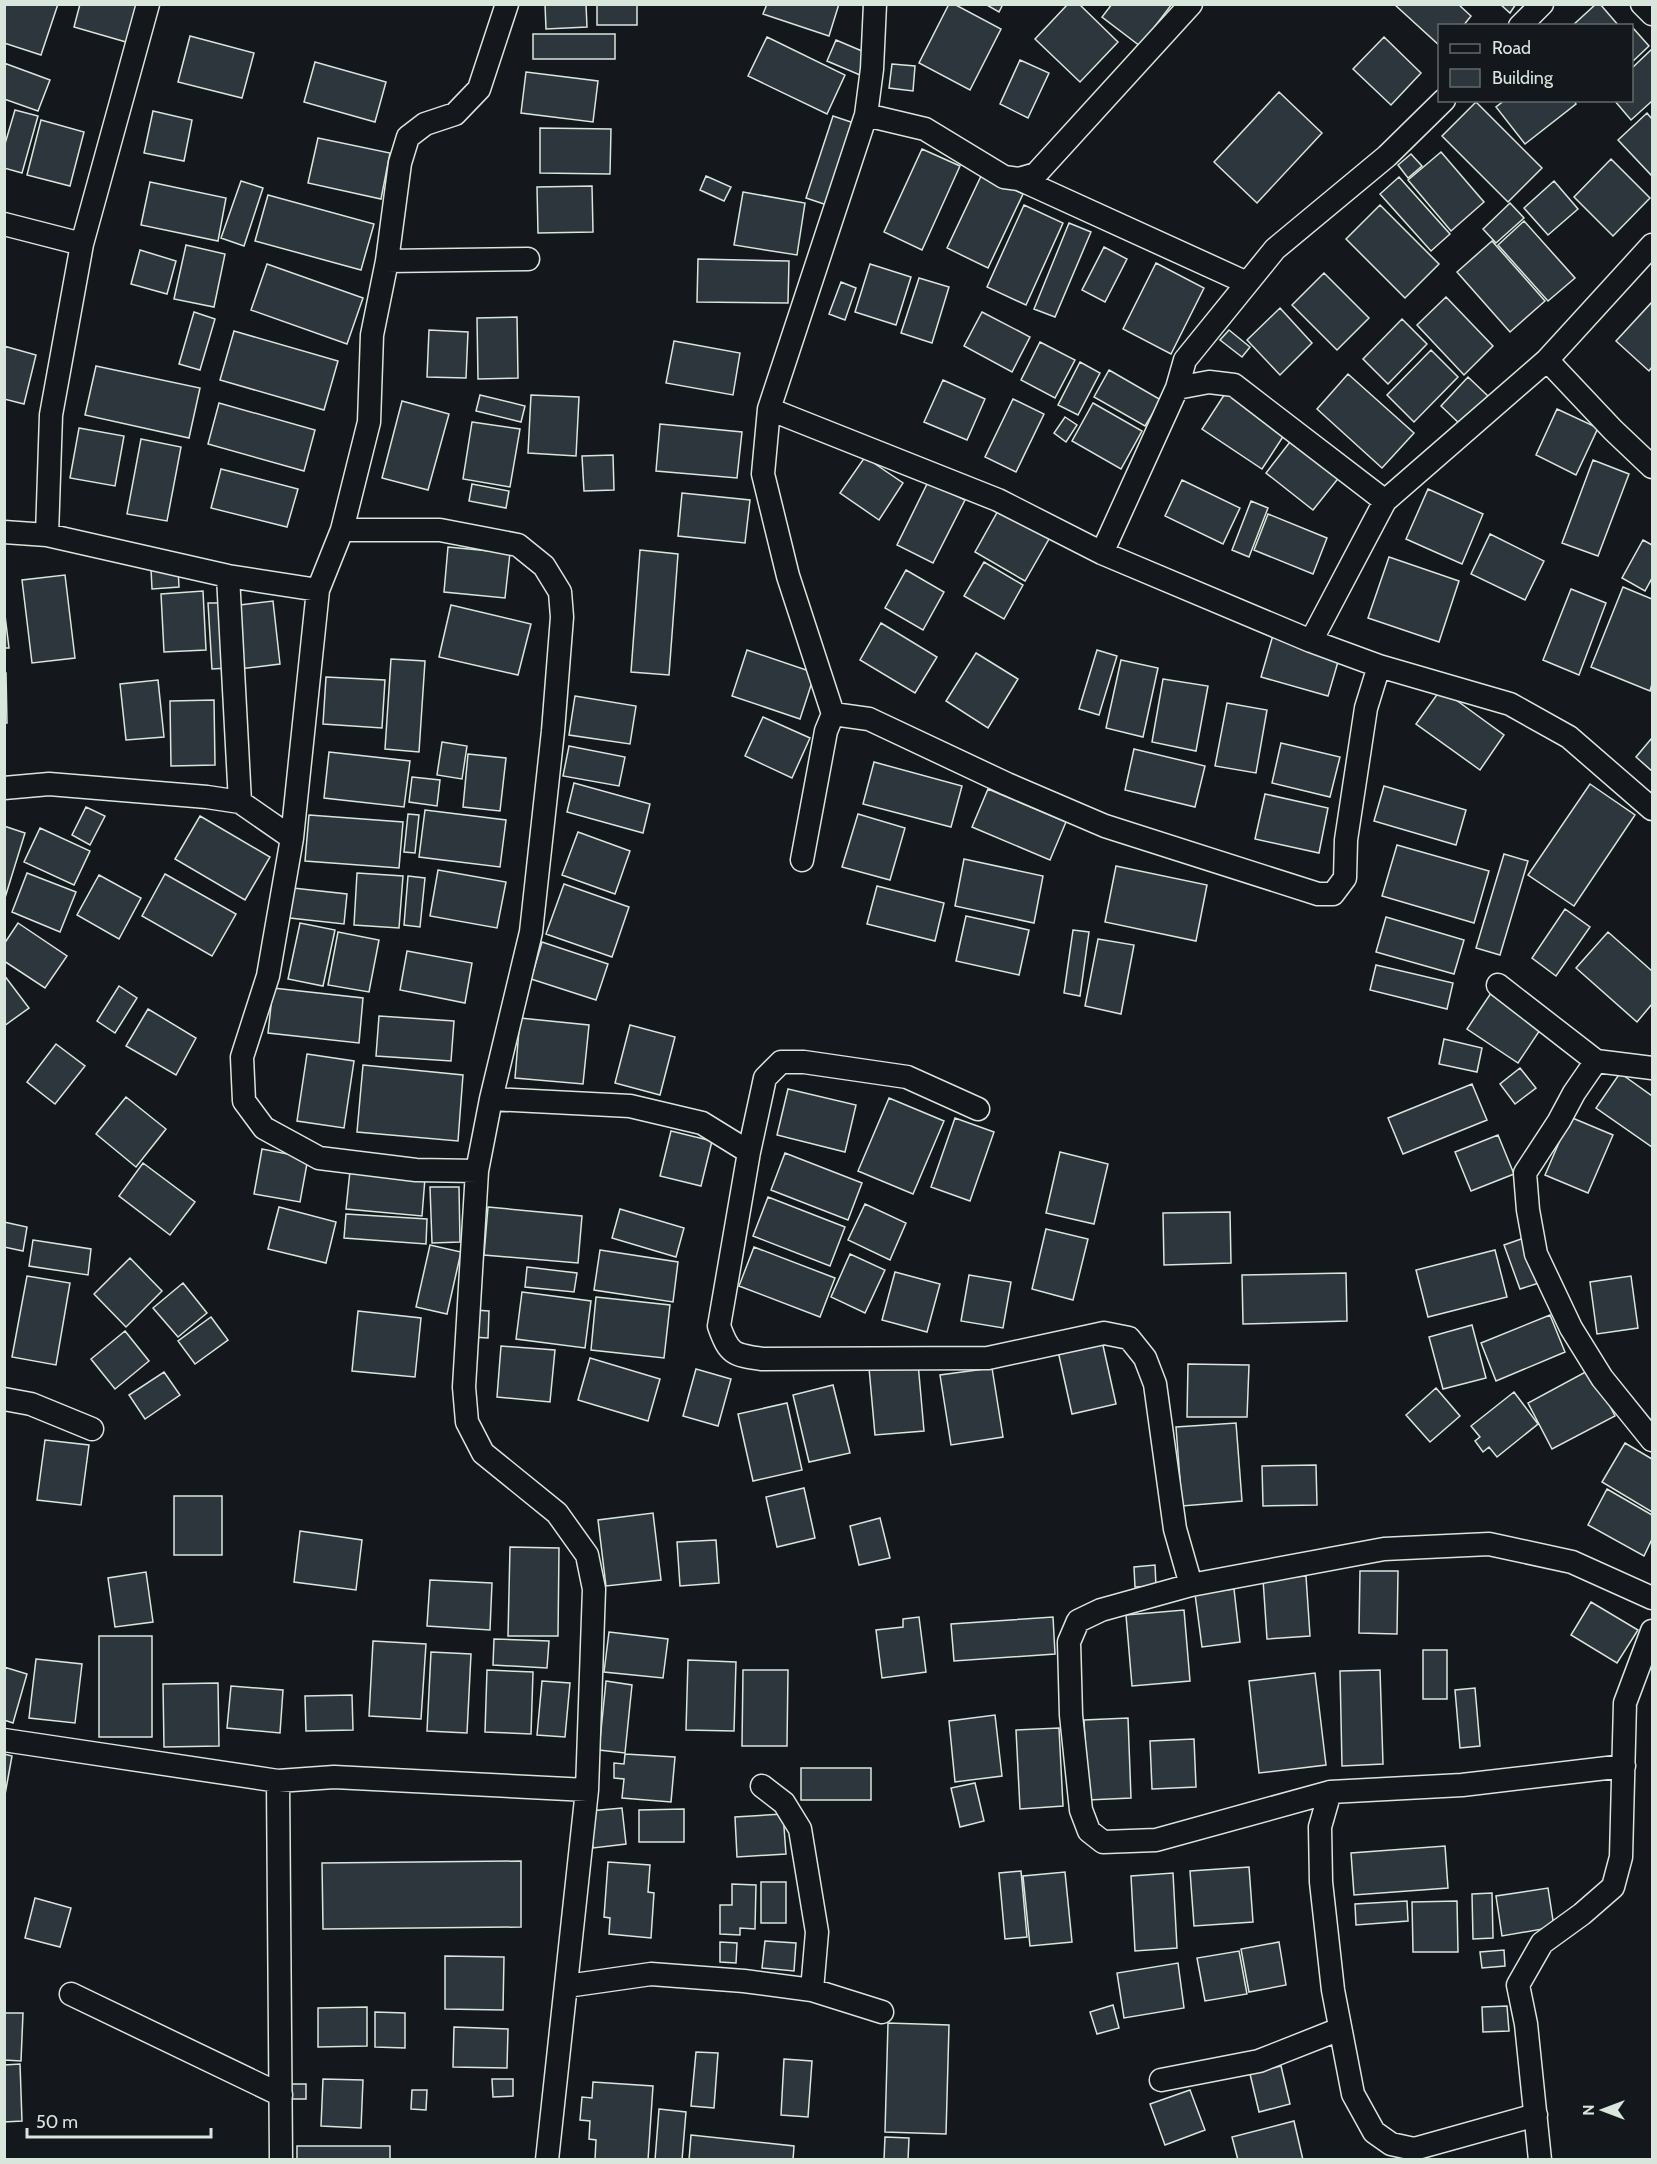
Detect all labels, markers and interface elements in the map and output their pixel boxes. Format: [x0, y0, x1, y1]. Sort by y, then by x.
legend [1438, 24, 1633, 102]
text: Road [1492, 37, 1531, 59]
text: Building [1492, 67, 1554, 89]
north arrow [1573, 2080, 1633, 2140]
scale bar [27, 2101, 212, 2139]
text: N [1579, 2104, 1598, 2116]
text: 50 m [36, 2111, 78, 2133]

